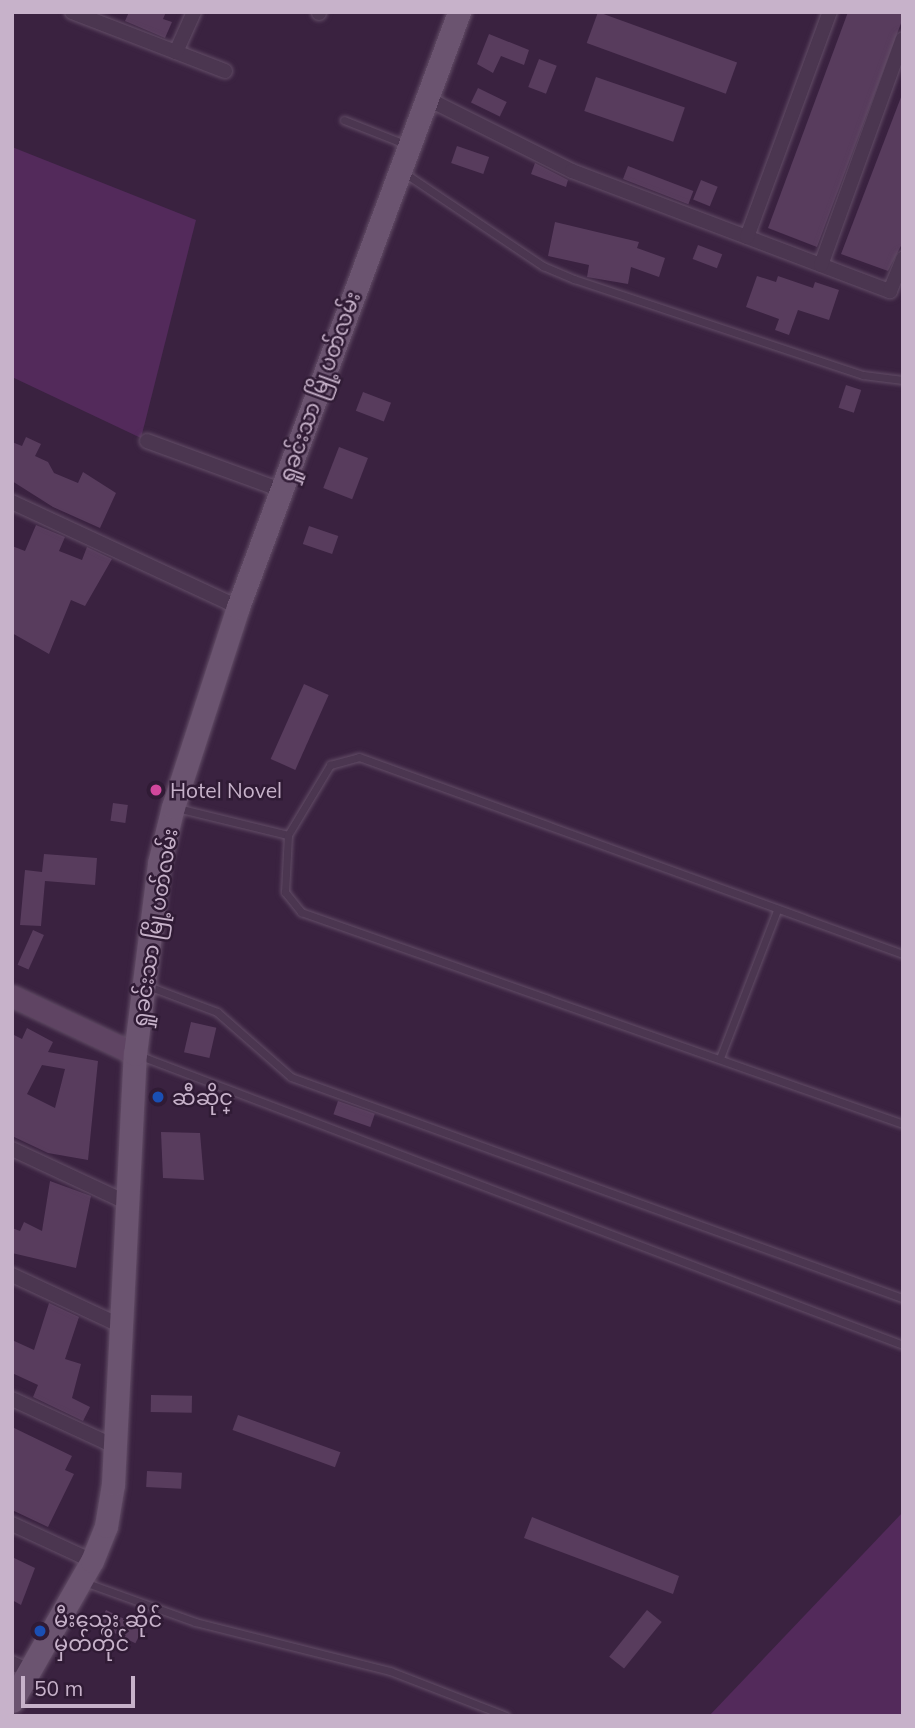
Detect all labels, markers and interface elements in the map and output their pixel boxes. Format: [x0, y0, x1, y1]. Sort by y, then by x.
street label: ရှုခင်းသာ မြို့ပတ်လမ်း [273, 288, 365, 486]
place label: Hotel Novel [170, 777, 282, 803]
marker: Hotel Novel [148, 782, 164, 798]
street label: ရှုခင်းသာ မြို့ပတ်လမ်း [126, 827, 182, 1029]
place label: ဆီဆိုင္ [172, 1084, 233, 1110]
marker: ဆီဆိုင္ [150, 1089, 166, 1105]
place label: မီးသွေး ဆိုင် မှတ်တိုင် [54, 1606, 162, 1656]
marker: မီးသွေး ဆိုင် မှတ်တိုင် [32, 1623, 48, 1639]
scale bar [24, 1662, 138, 1706]
text: 50 m [34, 1675, 83, 1701]

